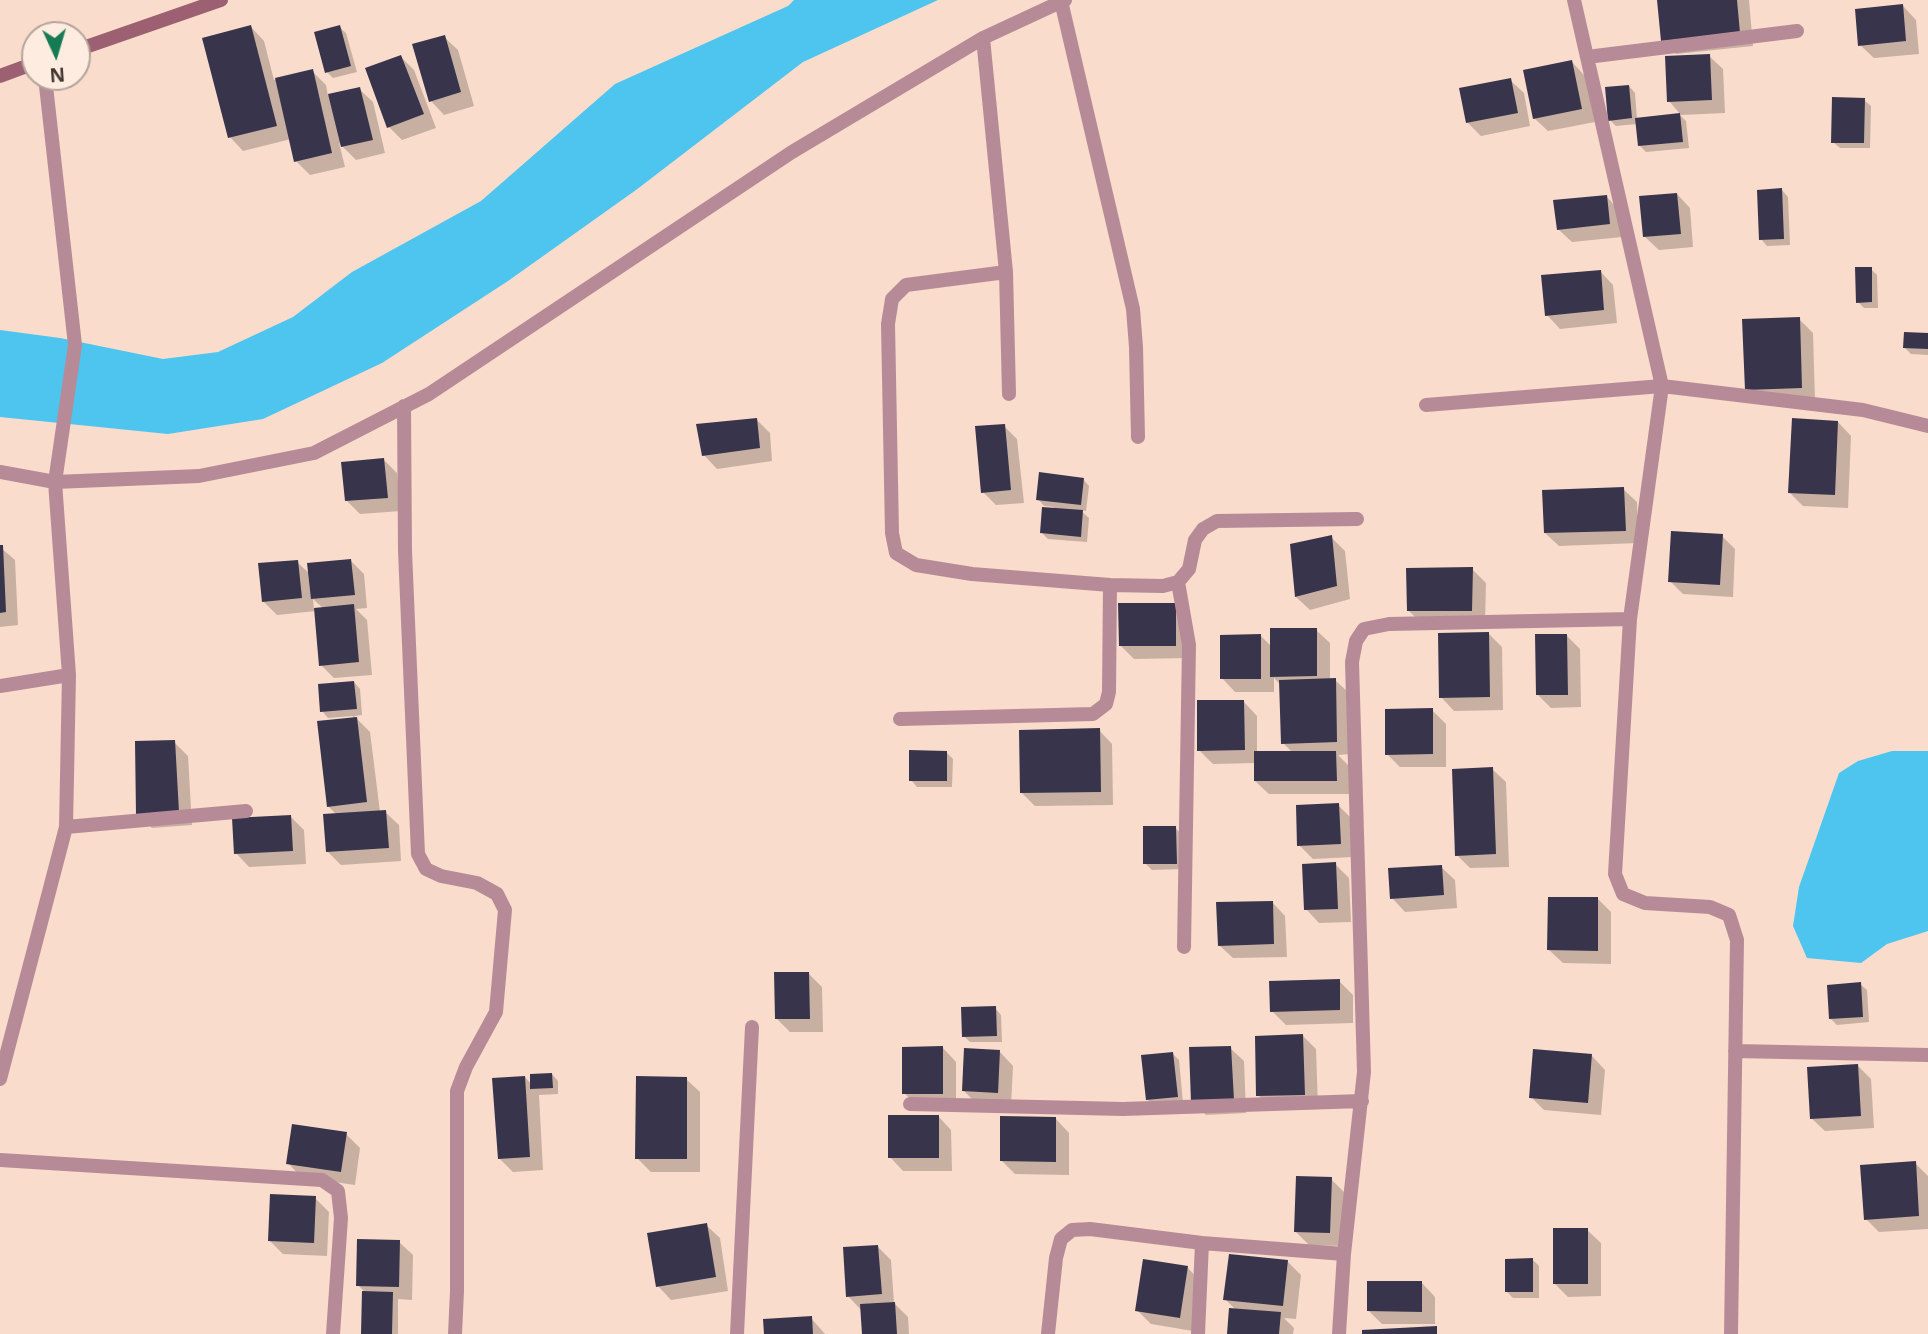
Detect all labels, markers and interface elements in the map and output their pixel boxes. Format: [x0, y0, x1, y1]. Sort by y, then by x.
north arrow [21, 21, 91, 91]
text: N [49, 61, 66, 88]

